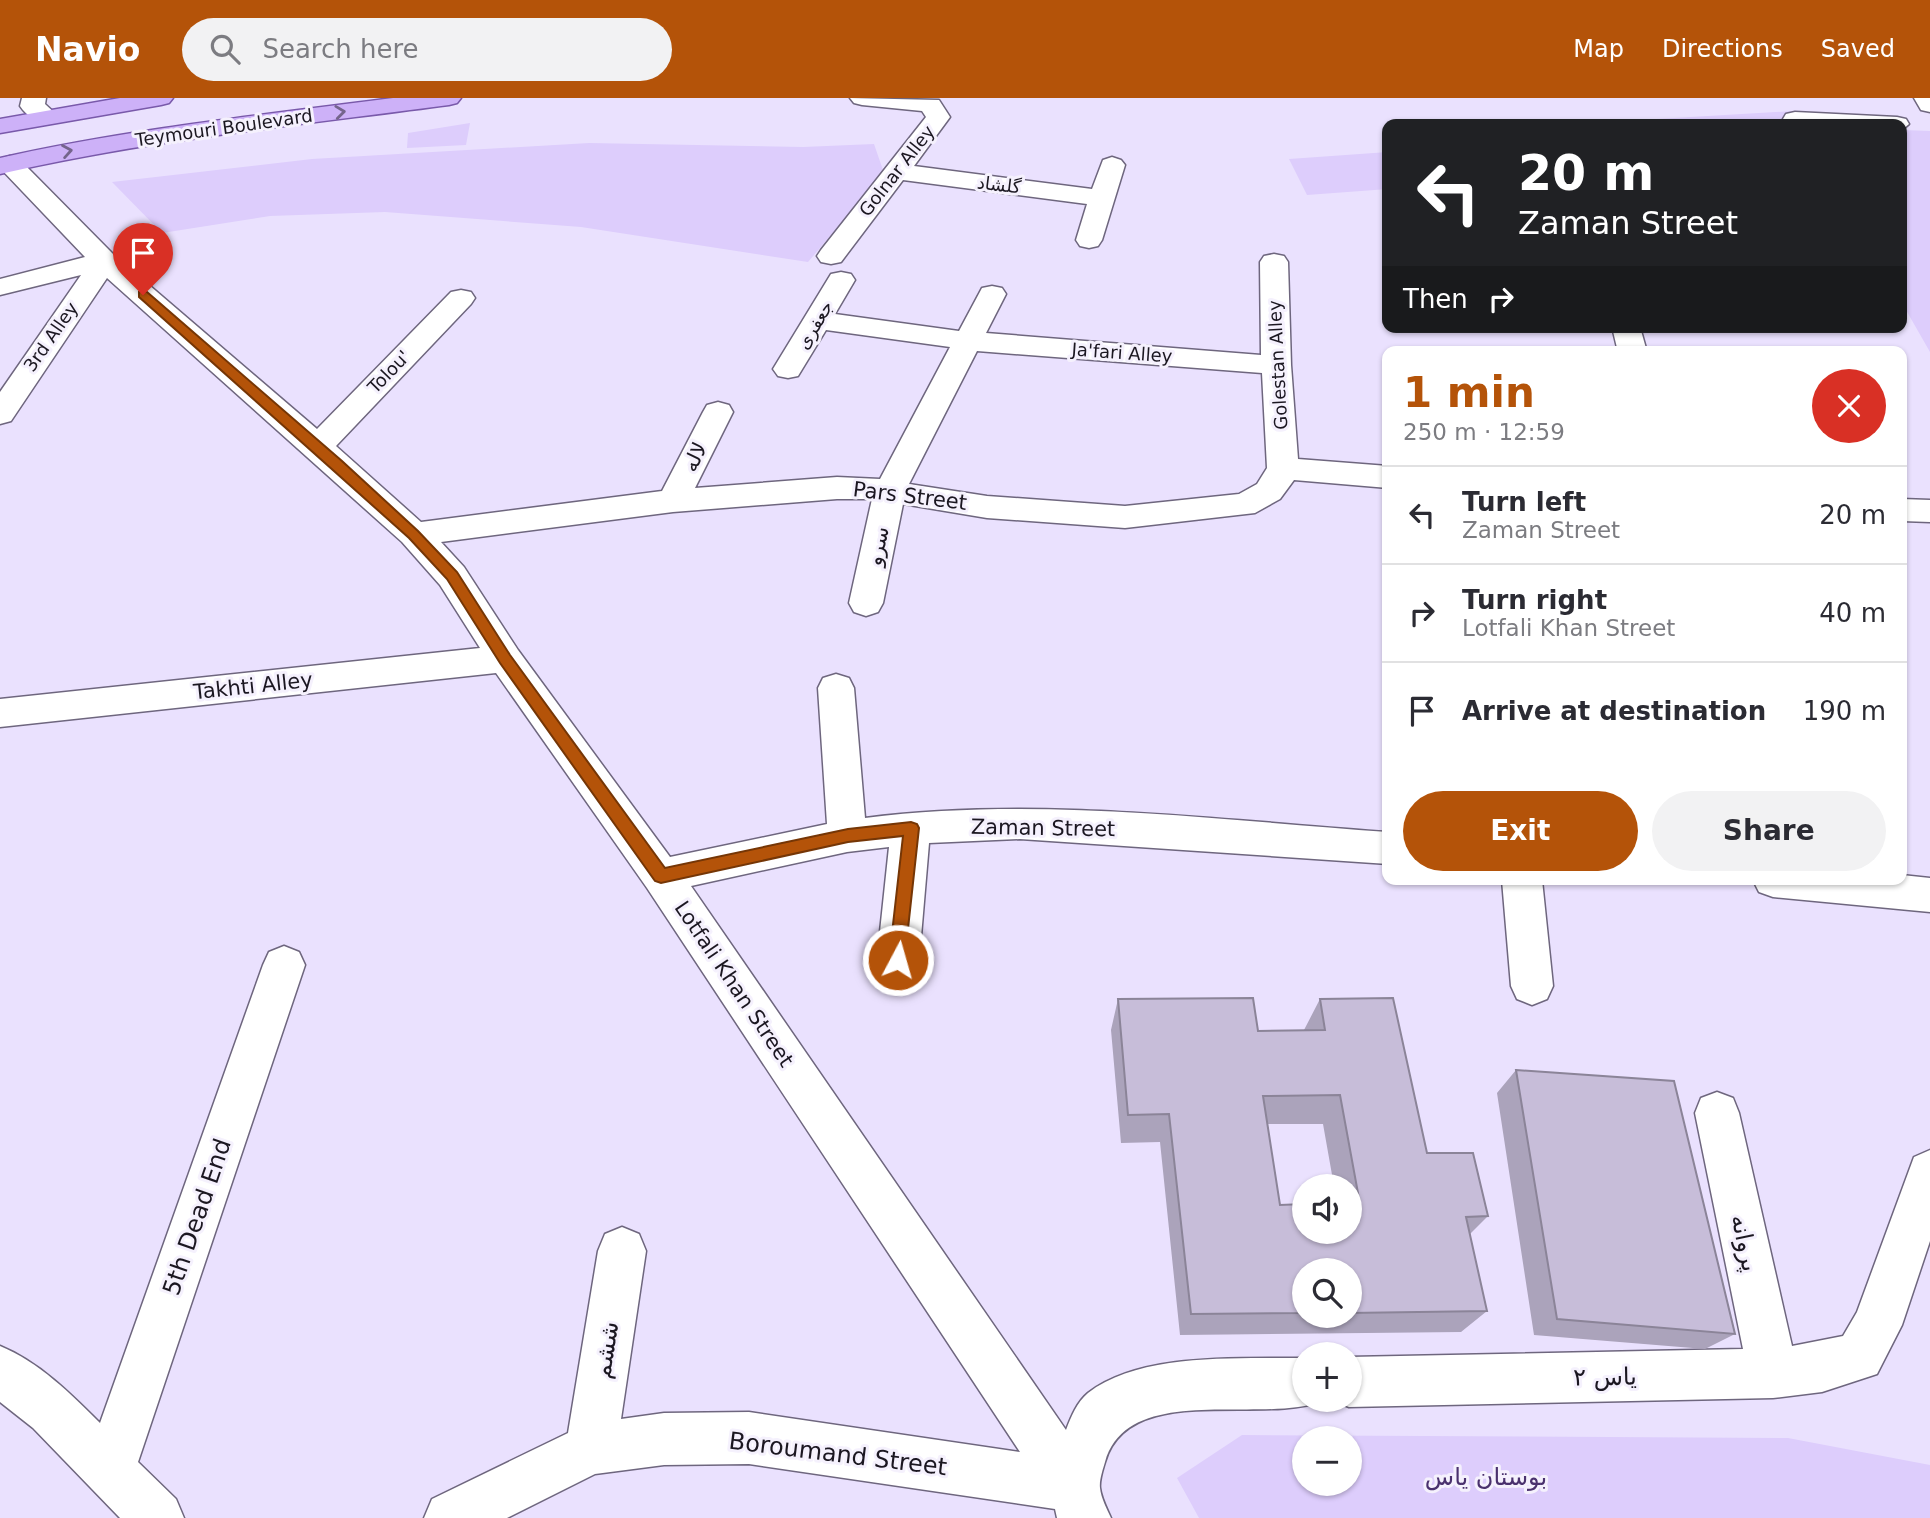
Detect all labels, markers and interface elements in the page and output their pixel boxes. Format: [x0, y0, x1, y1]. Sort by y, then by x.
search box [182, 18, 672, 81]
text: Navio [35, 30, 140, 69]
icon: search [206, 30, 244, 68]
text: Search here [262, 34, 419, 64]
text: Map [1573, 35, 1624, 63]
text: Directions [1662, 35, 1783, 63]
text: Saved [1821, 35, 1895, 63]
street label: Teymouri Boulevard [133, 105, 314, 150]
one-way arrow [334, 105, 346, 120]
street label: Golnar Alley [855, 121, 939, 220]
one-way arrow [61, 145, 73, 160]
text: 20 m [1518, 145, 1654, 202]
icon: left [1403, 147, 1494, 238]
street label: گلشاد [976, 171, 1023, 198]
text: Zaman Street [1518, 204, 1738, 242]
pin [113, 223, 173, 295]
icon: arrive [124, 234, 162, 272]
icon: right [1482, 280, 1520, 318]
text: Then [1403, 284, 1468, 314]
street label: جعفری [792, 297, 838, 353]
street label: 3rd Alley [19, 298, 82, 375]
street label: Golestan Alley [1264, 299, 1291, 430]
street label: Ja'fari Alley [1070, 338, 1173, 367]
street label: Tolou' [363, 346, 414, 398]
text: 1 min [1403, 368, 1535, 417]
button: close [1812, 369, 1886, 443]
text: 250 m · 12:59 [1403, 419, 1565, 445]
street label: لاله [678, 438, 712, 476]
street label: Pars Street [852, 477, 968, 515]
text: Turn left [1462, 487, 1586, 517]
icon: left [1403, 496, 1441, 534]
text: 20 m [1819, 500, 1886, 530]
text: Zaman Street [1462, 517, 1620, 543]
street label: سرو [862, 524, 894, 569]
text: Turn right [1462, 585, 1607, 615]
icon: right [1403, 594, 1441, 632]
text: 40 m [1819, 598, 1886, 628]
text: Lotfali Khan Street [1462, 615, 1675, 641]
street label: Takhti Alley [191, 668, 314, 704]
icon: arrive [1403, 692, 1441, 730]
text: Arrive at destination [1462, 696, 1766, 726]
text: 190 m [1803, 696, 1886, 726]
button: Exit [1403, 791, 1638, 871]
button: Share [1652, 791, 1886, 871]
street label: Zaman Street [971, 815, 1115, 841]
street label: Lotfali Khan Street [670, 897, 798, 1071]
position arrow [861, 923, 935, 997]
street label: 5th Dead End [157, 1135, 237, 1299]
map controls [1292, 1174, 1362, 1496]
button: sound [1292, 1174, 1362, 1244]
street label: پروانه [1725, 1212, 1765, 1274]
button: search [1292, 1258, 1362, 1328]
street label: ششم [588, 1319, 624, 1381]
button: + [1292, 1342, 1362, 1412]
street label: یاس ۲ [1573, 1362, 1637, 1392]
button: − [1292, 1426, 1362, 1496]
street label: Boroumand Street [727, 1427, 949, 1481]
park label: بوستان یاس [1425, 1463, 1547, 1491]

